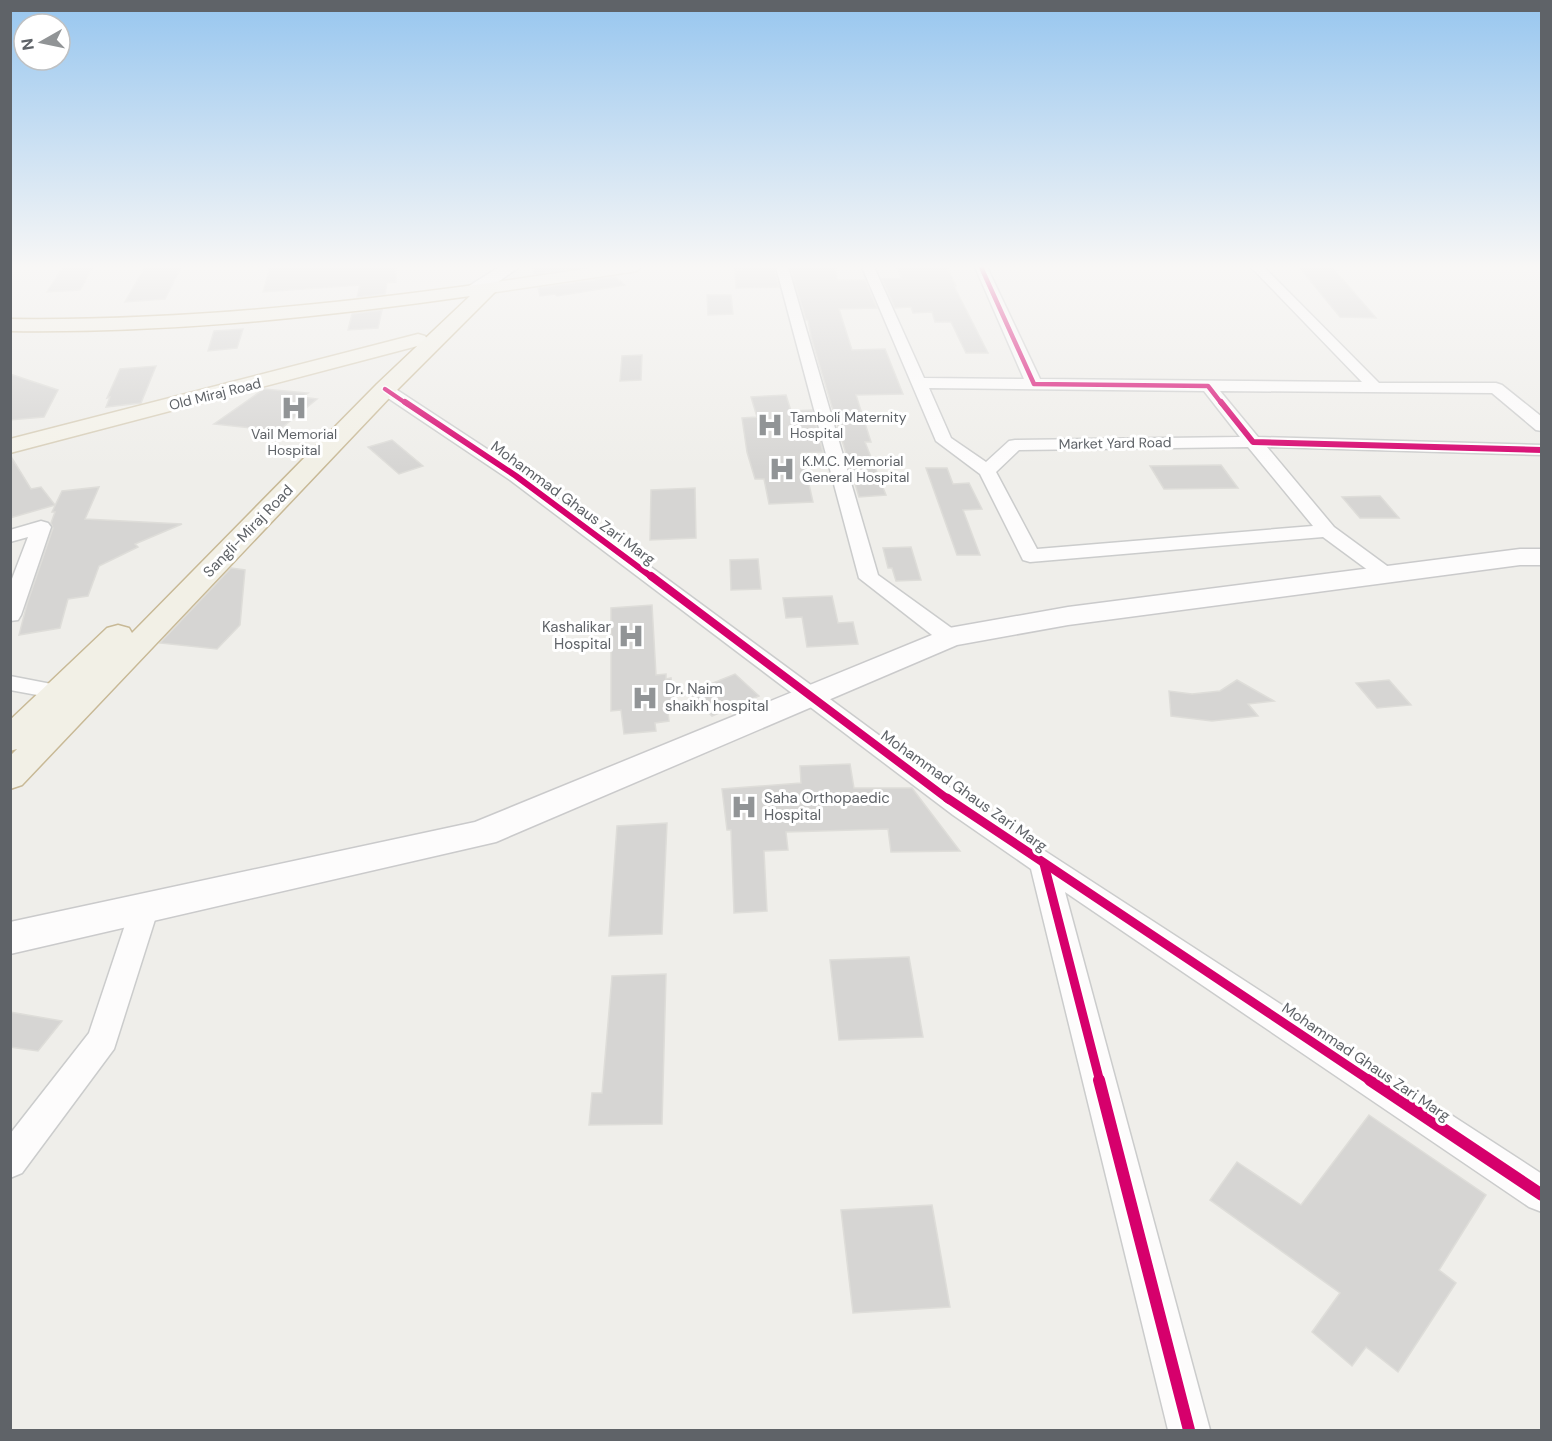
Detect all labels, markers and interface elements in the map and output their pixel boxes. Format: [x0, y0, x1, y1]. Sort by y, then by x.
north arrow [12, 12, 72, 72]
text: N [16, 37, 39, 52]
street label: Old Miraj Road [167, 374, 263, 414]
hospital icon: Vail Memorial Hospital [279, 393, 309, 423]
place label: Tamboli Maternity Hospital [790, 408, 907, 442]
hospital icon: Tamboli Maternity Hospital [755, 410, 785, 440]
place label: Vail Memorial Hospital [251, 425, 337, 459]
street label: Market Yard Road [1058, 433, 1172, 453]
street label: Mohammad Ghaus Zari Marg [487, 436, 659, 570]
place label: K.M.C. Memorial General Hospital [802, 452, 909, 486]
hospital icon: K.M.C. Memorial General Hospital [767, 454, 797, 484]
street label: Sangli-Miraj Road [199, 480, 297, 582]
place label: Kashalikar Hospital [542, 617, 611, 654]
hospital icon: Kashalikar Hospital [616, 621, 646, 651]
place label: Dr. Naim shaikh hospital [665, 679, 769, 716]
hospital icon: Dr. Naim shaikh hospital [630, 683, 660, 713]
street label: Mohammad Ghaus Zari Marg [877, 726, 1051, 856]
place label: Saha Orthopaedic Hospital [764, 788, 890, 825]
hospital icon: Saha Orthopaedic Hospital [729, 792, 759, 822]
street label: Mohammad Ghaus Zari Marg [1278, 998, 1454, 1126]

